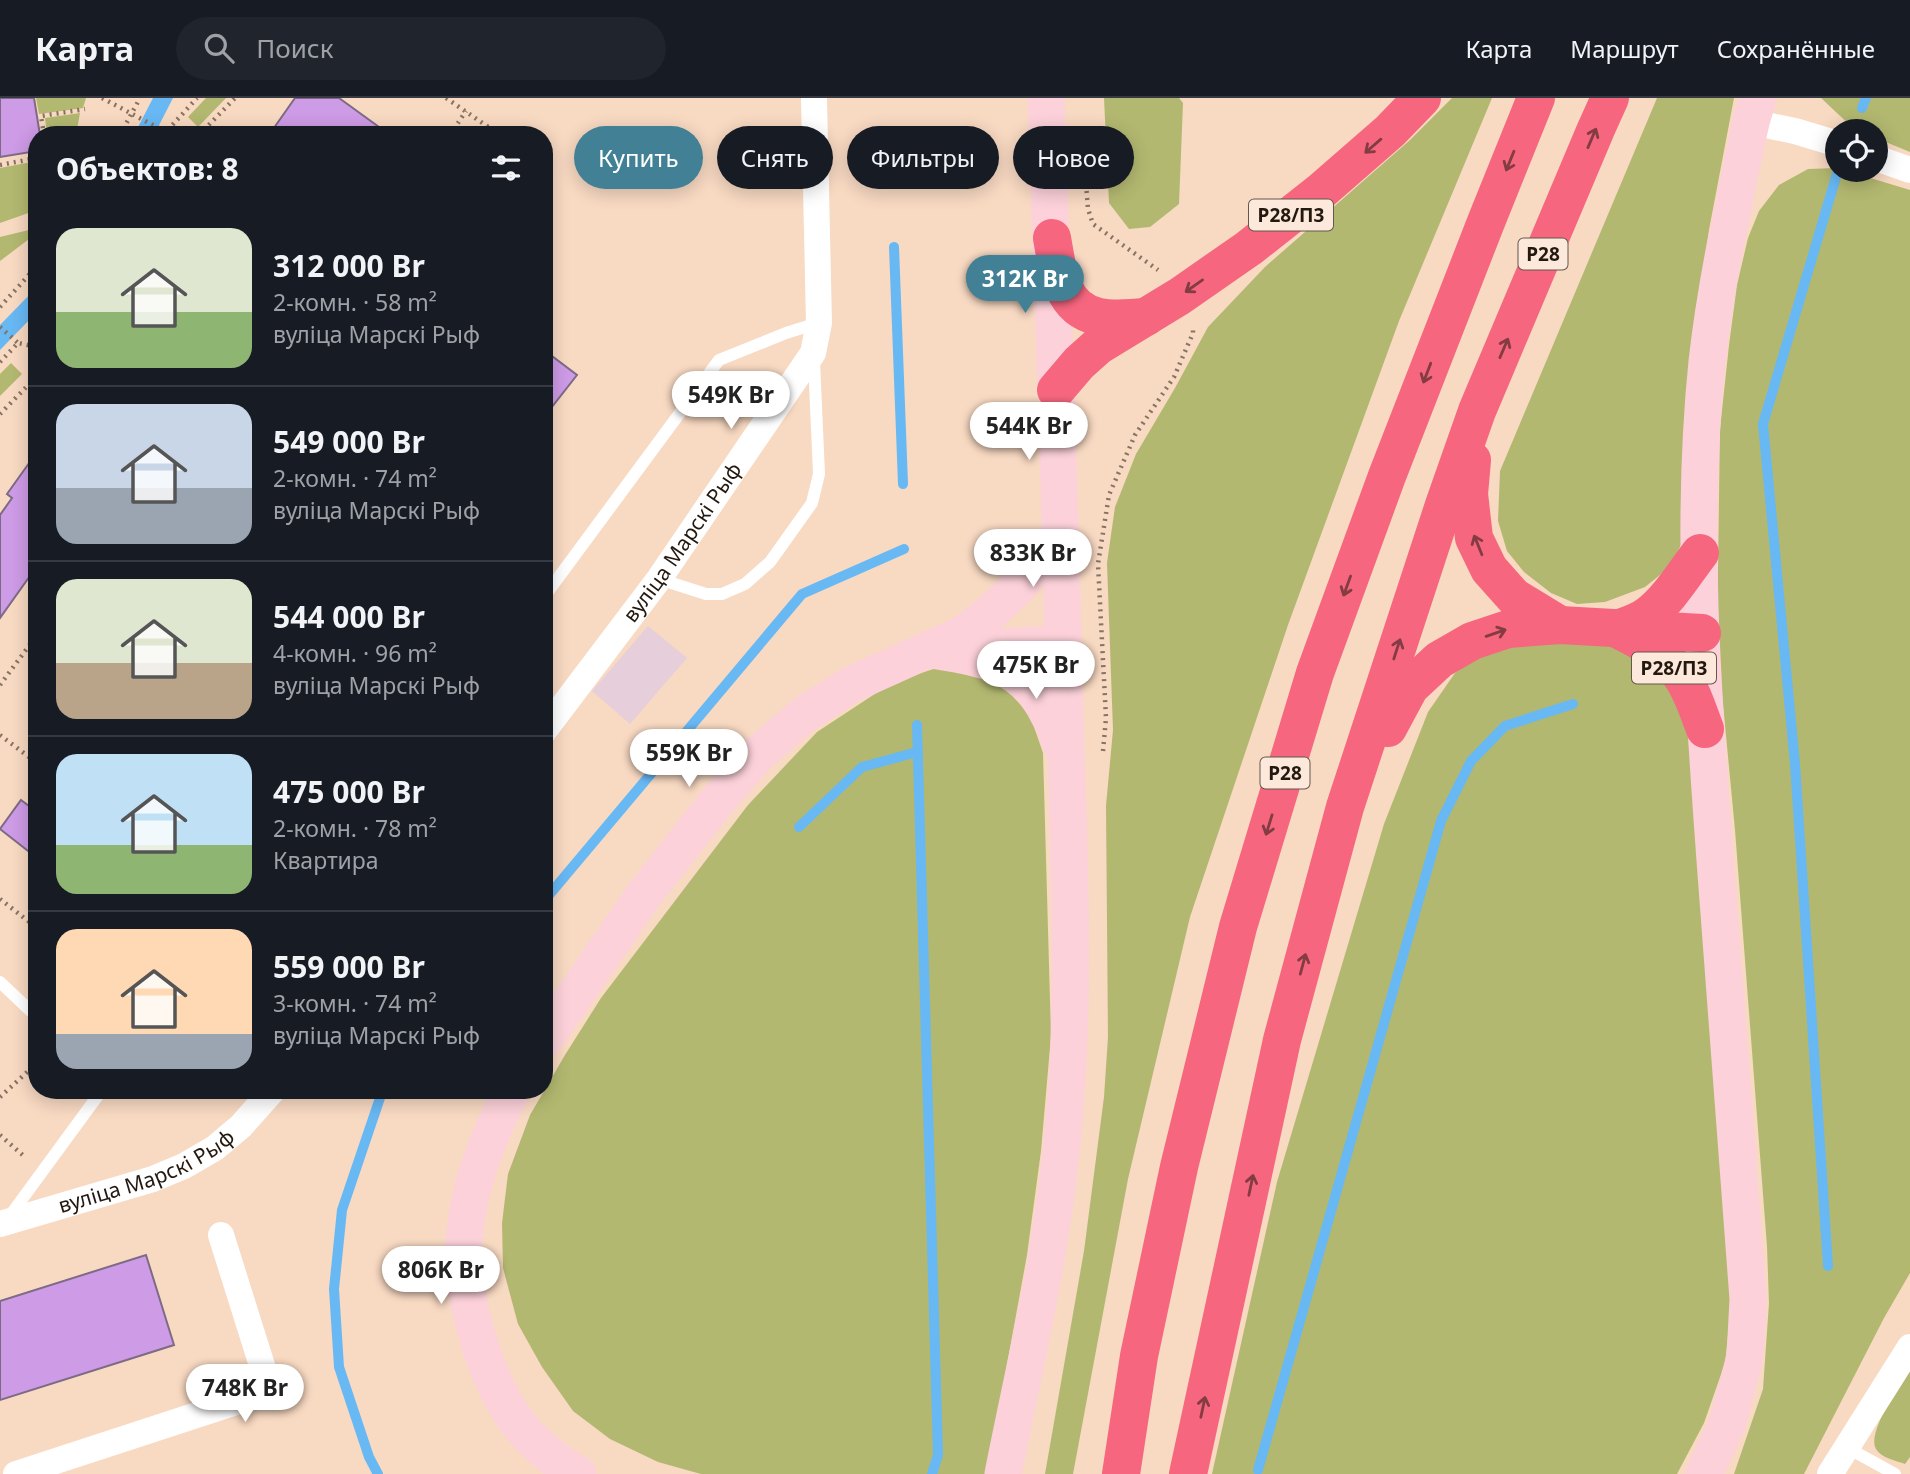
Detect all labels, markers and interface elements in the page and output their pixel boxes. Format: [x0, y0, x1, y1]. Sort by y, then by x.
search box [176, 17, 666, 80]
text: Карта [35, 26, 134, 71]
icon: search [200, 29, 238, 67]
text: Поиск [256, 30, 333, 66]
text: Карта [1465, 32, 1532, 65]
text: Маршрут [1570, 32, 1679, 65]
text: Сохранённые [1717, 32, 1875, 65]
map controls [1825, 119, 1888, 182]
button: locate [1825, 119, 1888, 182]
chip: Купить [574, 126, 703, 189]
chip: Снять [717, 126, 833, 189]
chip: Фильтры [847, 126, 999, 189]
chip: Новое [1013, 126, 1134, 189]
one-way arrow [1586, 128, 1599, 149]
one-way arrow [1364, 138, 1382, 154]
text: Объектов: 8 [56, 148, 239, 189]
icon: filters [487, 149, 525, 187]
one-way arrow [1503, 150, 1516, 171]
road number: Р28/П3 [1249, 200, 1333, 230]
road number: Р28 [1518, 238, 1568, 270]
text: 312 000 Br [273, 245, 425, 286]
icon: home [112, 256, 196, 340]
pin: 312K Br [960, 256, 1090, 315]
text: 312K Br [982, 262, 1068, 294]
one-way arrow [1185, 279, 1204, 293]
text: 2-комн. · 58 m² [273, 286, 437, 318]
text: вуліца Марскі Рыф [273, 318, 480, 350]
one-way arrow [1498, 337, 1511, 359]
one-way arrow [1420, 361, 1433, 383]
pin: 549K Br [666, 372, 796, 431]
text: 549K Br [688, 378, 774, 410]
pin: 544K Br [964, 402, 1094, 462]
text: 544K Br [986, 409, 1072, 441]
text: 549 000 Br [273, 421, 425, 462]
icon: home [112, 432, 196, 516]
street label: вуліца Марскі Рыф [616, 457, 747, 628]
text: 2-комн. · 74 m² [273, 462, 437, 494]
text: вуліца Марскі Рыф [273, 494, 480, 526]
pin: 833K Br [968, 530, 1098, 589]
one-way arrow [1471, 535, 1484, 557]
text: 833K Br [990, 536, 1076, 568]
one-way arrow [1340, 574, 1352, 596]
text: 544 000 Br [273, 596, 425, 637]
icon: home [112, 607, 196, 691]
one-way arrow [1485, 626, 1507, 639]
text: 4-комн. · 96 m² [273, 637, 437, 669]
one-way arrow [1392, 639, 1404, 661]
pin: 475K Br [971, 642, 1101, 701]
text: 475K Br [993, 648, 1079, 680]
road number: Р28/П3 [1632, 652, 1716, 684]
text: вуліца Марскі Рыф [273, 669, 480, 701]
pin: 559K Br [624, 730, 754, 789]
text: 559K Br [646, 736, 732, 768]
road number: Р28 [1260, 758, 1310, 788]
text: 475 000 Br [273, 771, 425, 812]
icon: home [112, 782, 196, 866]
text: 2-комн. · 78 m² [273, 812, 437, 844]
one-way arrow [1262, 814, 1275, 836]
text: Квартира [273, 844, 379, 876]
text: 559 000 Br [273, 946, 425, 987]
one-way arrow [1297, 953, 1310, 975]
icon: home [112, 957, 196, 1041]
text: 3-комн. · 74 m² [273, 987, 437, 1019]
text: вуліца Марскі Рыф [273, 1019, 480, 1051]
street label: вуліца Марскі Рыф [55, 1123, 240, 1219]
one-way arrow [1244, 1174, 1258, 1197]
pin: 806K Br [376, 1246, 506, 1306]
text: 806K Br [398, 1253, 484, 1285]
pin: 748K Br [180, 1364, 310, 1424]
text: 748K Br [202, 1371, 288, 1403]
one-way arrow [1196, 1396, 1210, 1419]

